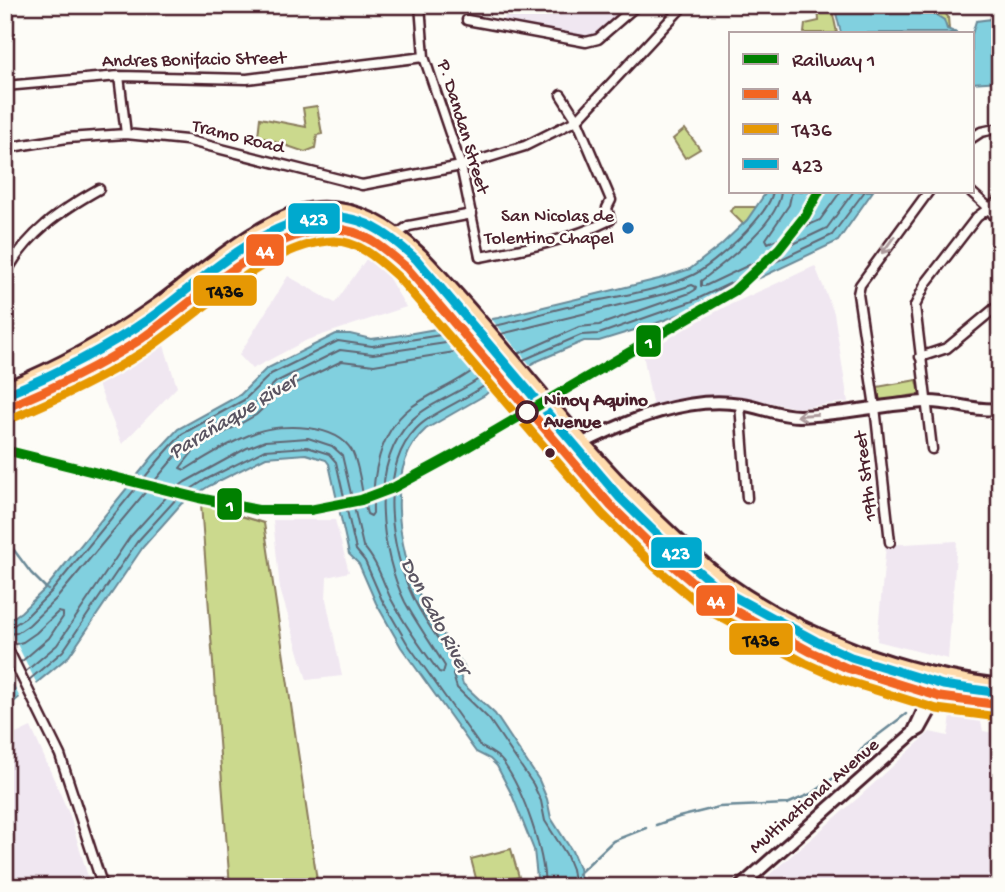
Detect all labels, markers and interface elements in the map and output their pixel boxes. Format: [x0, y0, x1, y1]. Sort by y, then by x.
legend [729, 32, 974, 192]
street label: Andres Bonifacio Street [102, 48, 288, 74]
text: Railway 1 [792, 50, 876, 75]
street label: P. Dandan Street [430, 56, 494, 199]
text: 44 [792, 86, 812, 111]
street label: Tramo Road [189, 115, 288, 161]
text: T436 [791, 120, 832, 145]
text: 423 [792, 156, 823, 181]
line badge: 423 [287, 202, 341, 235]
place label: San Nicolas de Tolentino Chapel [483, 206, 614, 251]
text: 423 [299, 210, 328, 233]
marker: San Nicolas de Tolentino Chapel [620, 220, 636, 236]
line badge: 44 [245, 233, 285, 267]
one-way arrow [881, 235, 895, 254]
text: 44 [255, 242, 275, 265]
line badge: T436 [192, 274, 258, 307]
text: T436 [205, 282, 243, 305]
line badge: 1 [635, 324, 662, 358]
text: 1 [644, 333, 653, 356]
water label: Parañaque River [165, 368, 307, 466]
place label: Ninoy Aquino Avenue [543, 390, 648, 435]
marker: Ninoy Aquino Avenue [516, 401, 538, 423]
one-way arrow [796, 408, 819, 421]
street label: 19th Street [850, 428, 884, 523]
unlabelled marker [543, 446, 557, 460]
line badge: 1 [216, 487, 243, 521]
text: 1 [225, 496, 234, 519]
line badge: 423 [650, 536, 703, 569]
text: 423 [661, 544, 690, 567]
water label: Don Galo River [393, 555, 477, 683]
line badge: 44 [695, 584, 736, 617]
text: 44 [706, 592, 726, 615]
line badge: T436 [728, 622, 794, 656]
text: T436 [741, 631, 779, 654]
street label: Multinational Avenue [745, 734, 885, 860]

